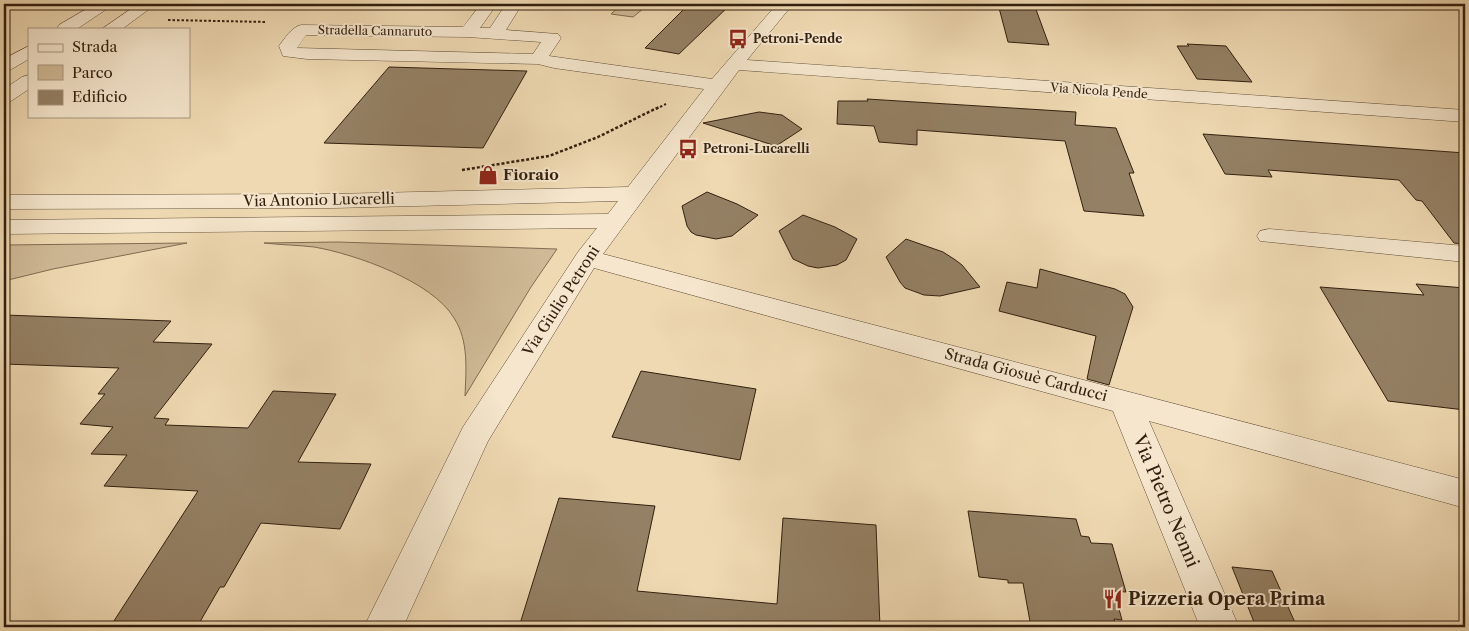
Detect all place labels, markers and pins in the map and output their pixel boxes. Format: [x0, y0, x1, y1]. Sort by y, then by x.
bus stop icon: Petroni-Pende [727, 28, 749, 50]
place label: Petroni-Pende [753, 31, 842, 46]
bus stop icon: Petroni-Lucarelli [677, 138, 699, 160]
place label: Petroni-Lucarelli [703, 141, 810, 156]
shop icon: Fioraio [477, 164, 499, 186]
place label: Fioraio [503, 165, 559, 184]
restaurant icon: Pizzeria Opera Prima [1102, 588, 1124, 610]
place label: Pizzeria Opera Prima [1128, 588, 1326, 610]

